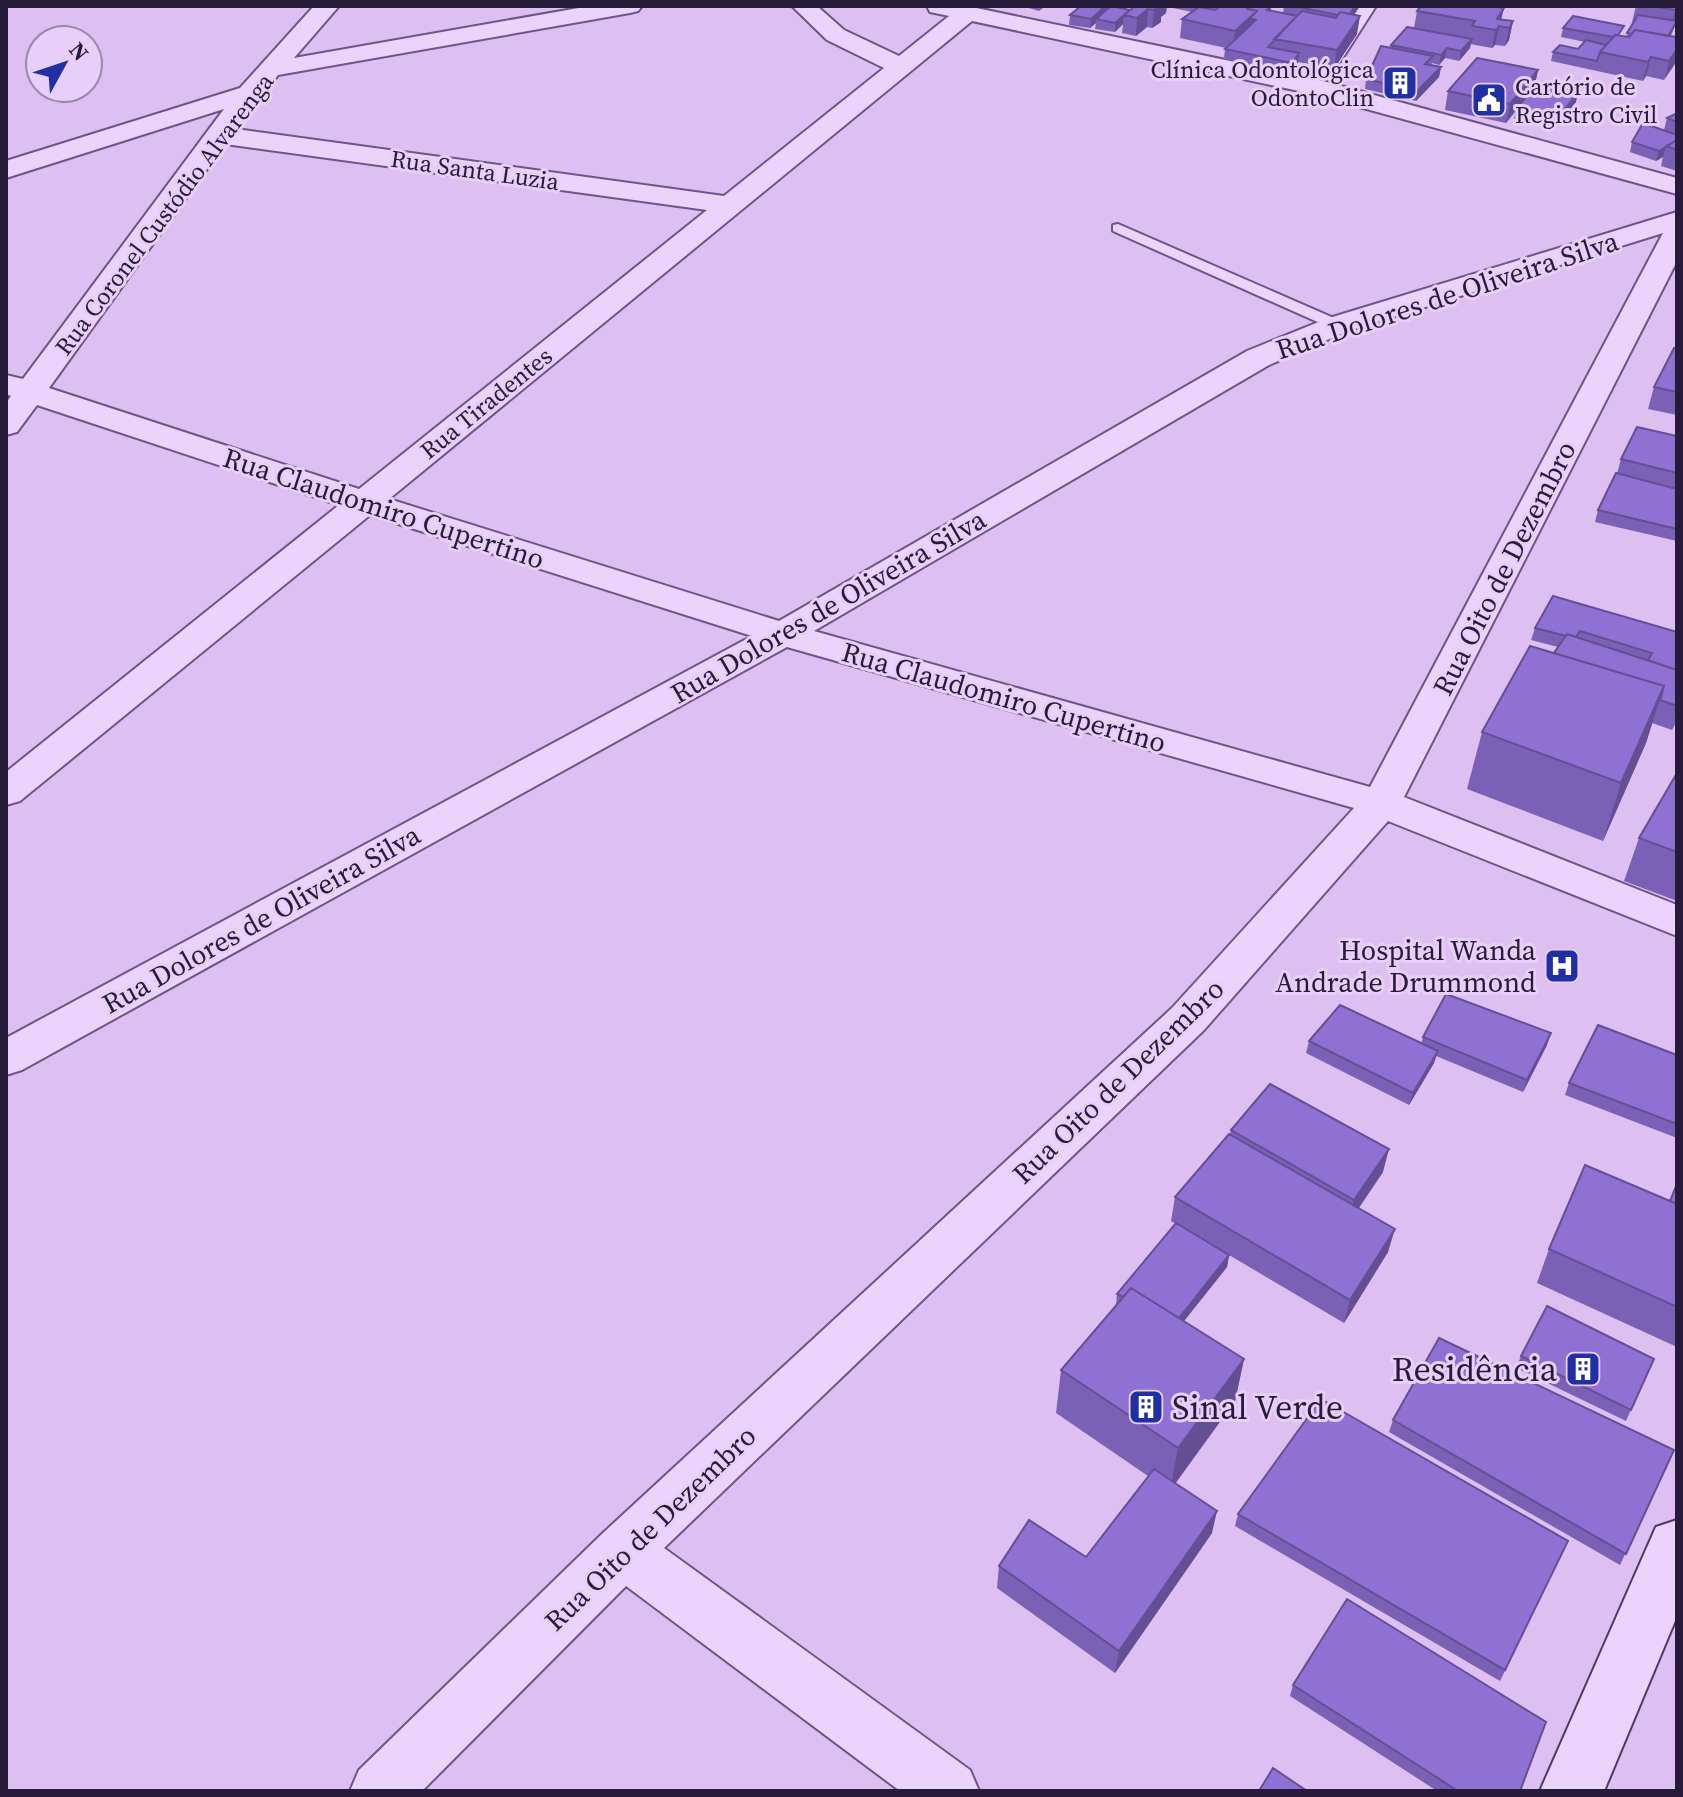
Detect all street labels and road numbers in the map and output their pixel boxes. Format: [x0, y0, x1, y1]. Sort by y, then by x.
street label: Rua Coronel Custódio Alvarenga [47, 66, 282, 362]
street label: Rua Santa Luzia [389, 142, 562, 198]
street label: Rua Dolores de Oliveira Silva [1271, 221, 1624, 368]
street label: Rua Tiradentes [413, 339, 559, 467]
street label: Rua Oito de Dezembro [1423, 434, 1585, 702]
street label: Rua Claudomiro Cupertino [219, 438, 549, 578]
street label: Rua Dolores de Oliveira Silva [663, 500, 993, 712]
street label: Rua Claudomiro Cupertino [837, 632, 1171, 762]
street label: Rua Dolores de Oliveira Silva [95, 815, 427, 1022]
street label: Rua Oito de Dezembro [1004, 970, 1232, 1192]
street label: Rua Oito de Dezembro [536, 1417, 764, 1639]

